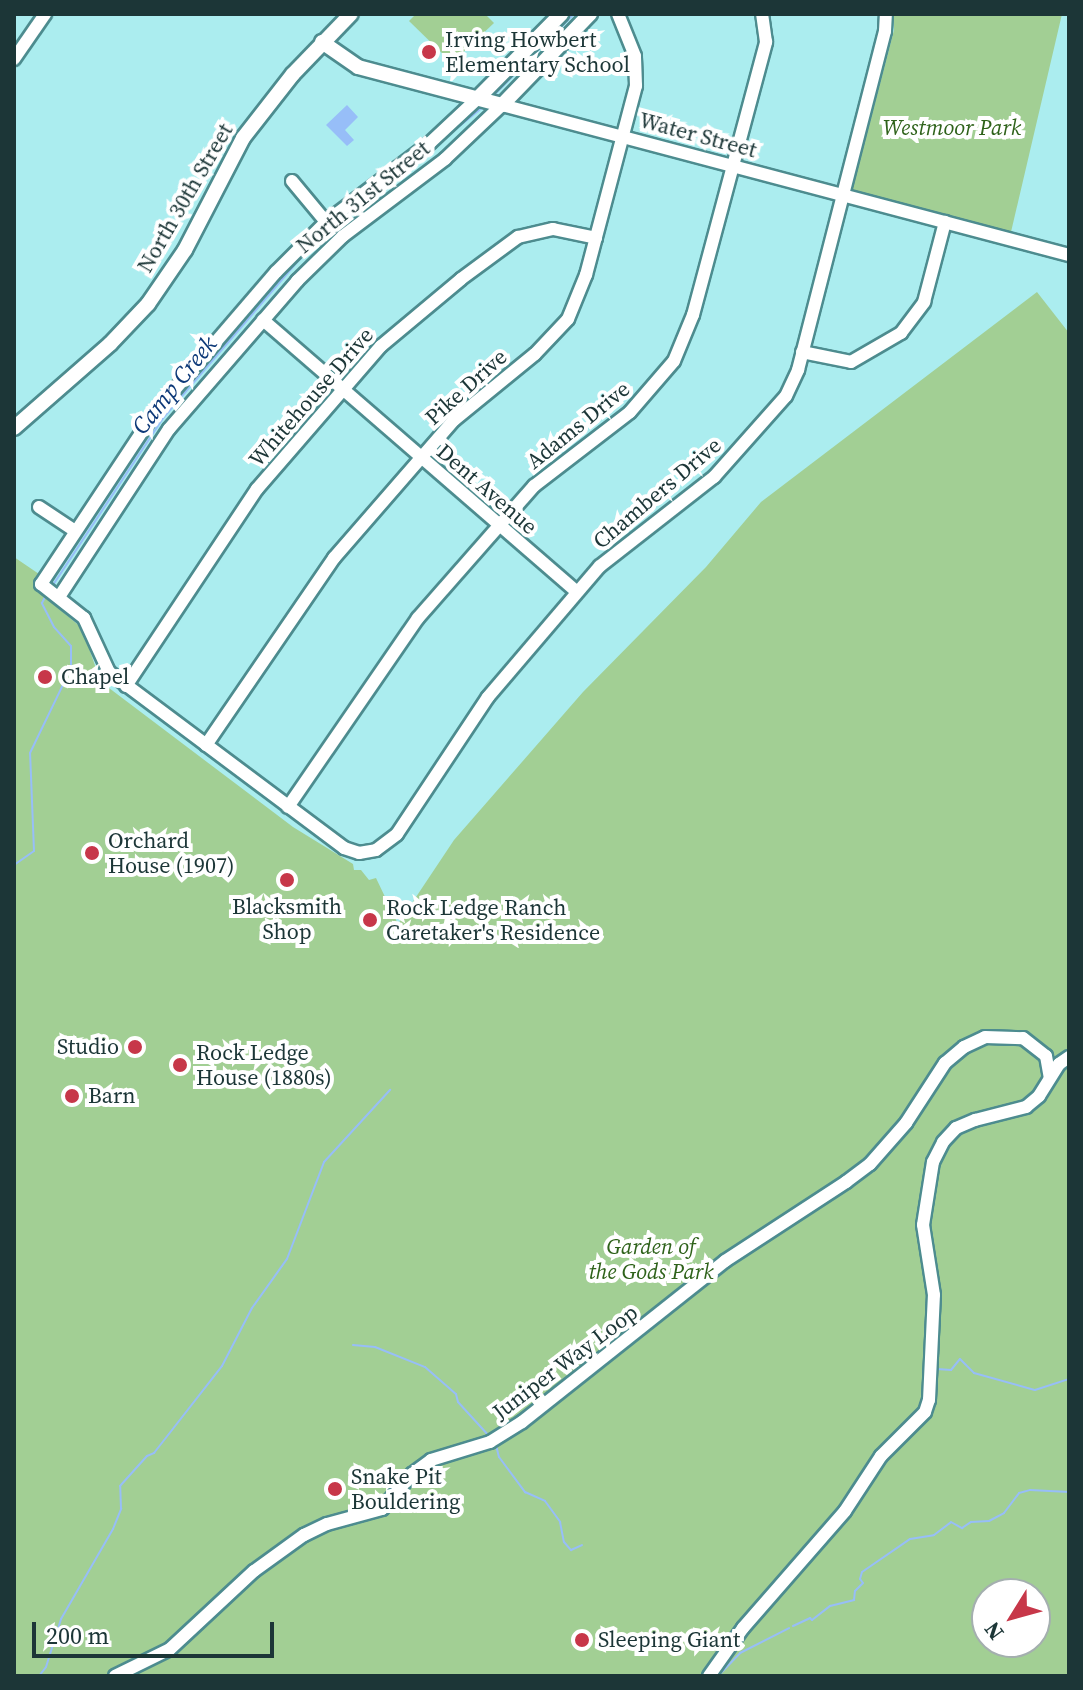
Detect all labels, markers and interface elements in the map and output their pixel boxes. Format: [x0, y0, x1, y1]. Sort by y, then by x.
place label: Irving Howbert Elementary School [445, 26, 630, 78]
marker: Irving Howbert Elementary School [420, 43, 438, 61]
street label: Water Street [636, 107, 760, 163]
park label: Westmoor Park [883, 115, 1021, 141]
street label: North 30th Street [132, 119, 238, 277]
street label: North 31st Street [291, 135, 435, 259]
street label: Whitehouse Drive [243, 322, 379, 472]
water label: Camp Creek [126, 330, 222, 440]
street label: Pike Drive [420, 343, 512, 431]
street label: Adams Drive [521, 375, 635, 475]
street label: Chambers Drive [588, 432, 726, 554]
street label: Dent Avenue [431, 438, 543, 540]
place label: Chapel [61, 664, 129, 690]
marker: Chapel [36, 668, 54, 686]
place label: Orchard House (1907) [108, 827, 234, 878]
marker: Orchard House (1907) [83, 844, 101, 862]
marker: Blacksmith Shop [278, 871, 296, 889]
place label: Blacksmith Shop [232, 893, 342, 944]
place label: Rock Ledge Ranch Caretaker's Residence [386, 894, 600, 946]
marker: Rock Ledge Ranch Caretaker's Residence [361, 911, 379, 929]
place label: Studio [57, 1034, 119, 1060]
marker: Studio [126, 1038, 144, 1056]
place label: Rock Ledge House (1880s) [196, 1039, 332, 1090]
marker: Rock Ledge House (1880s) [171, 1056, 189, 1074]
place label: Barn [88, 1083, 136, 1109]
marker: Barn [63, 1087, 81, 1105]
park label: Garden of the Gods Park [588, 1233, 714, 1284]
street label: Juniper Way Loop [487, 1299, 643, 1425]
place label: Snake Pit Bouldering [351, 1463, 460, 1514]
marker: Snake Pit Bouldering [326, 1480, 344, 1498]
north arrow [971, 1578, 1051, 1658]
scale bar [36, 1606, 278, 1656]
text: N [977, 1616, 1010, 1647]
text: 200 m [46, 1619, 109, 1652]
place label: Sleeping Giant [598, 1627, 740, 1653]
marker: Sleeping Giant [573, 1631, 591, 1649]

